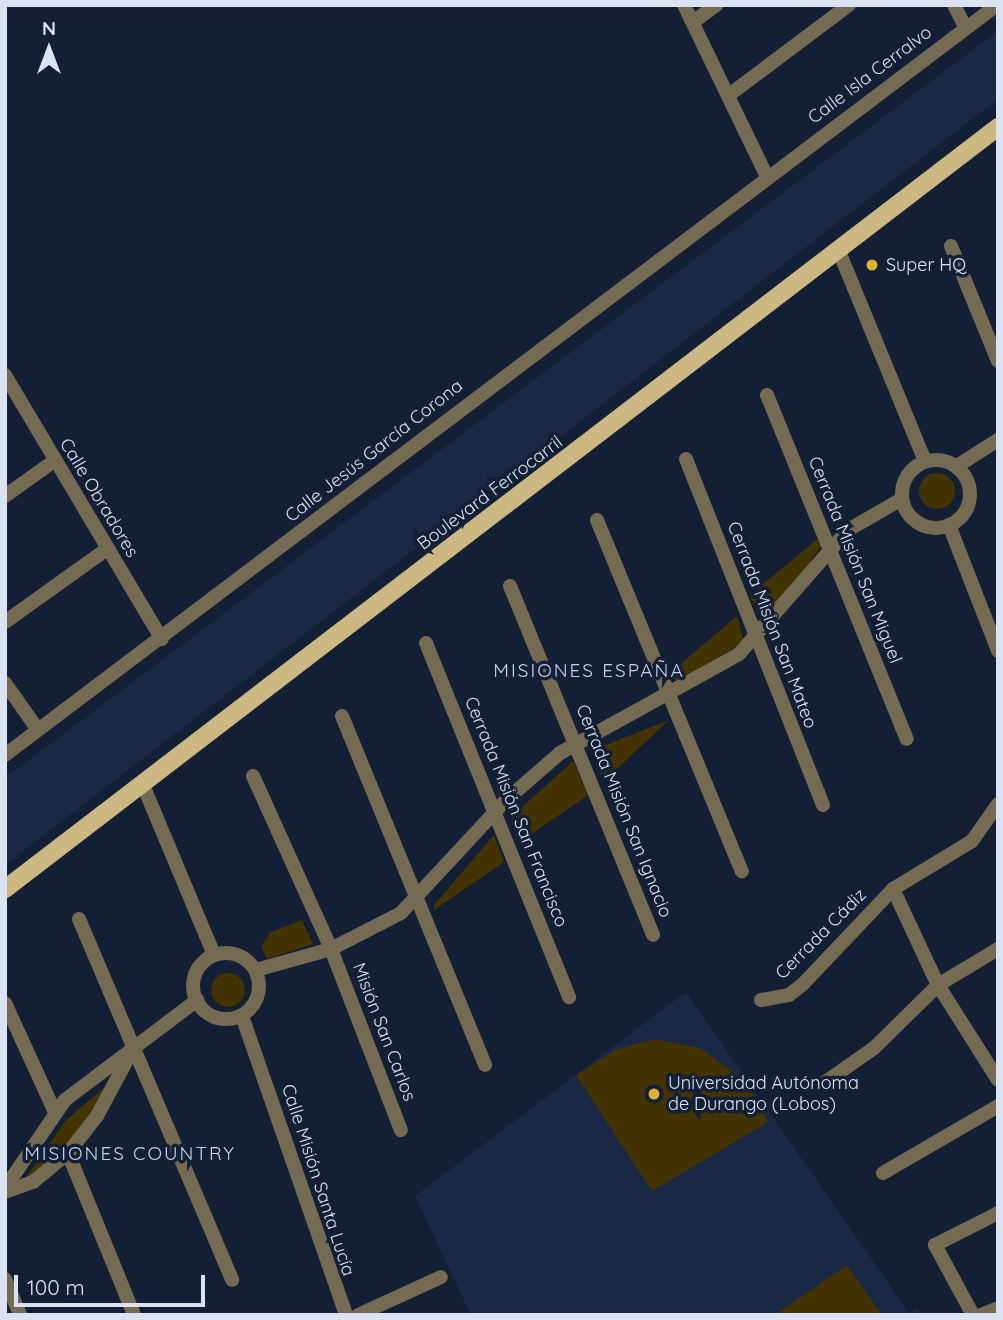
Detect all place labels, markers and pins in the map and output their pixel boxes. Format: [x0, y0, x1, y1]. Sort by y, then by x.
place label: Super HQ [886, 254, 966, 276]
marker: Super HQ [864, 257, 880, 273]
place label: Universidad Autónoma de Durango (Lobos) [668, 1073, 859, 1116]
marker: Universidad Autónoma de Durango (Lobos) [646, 1086, 662, 1102]

